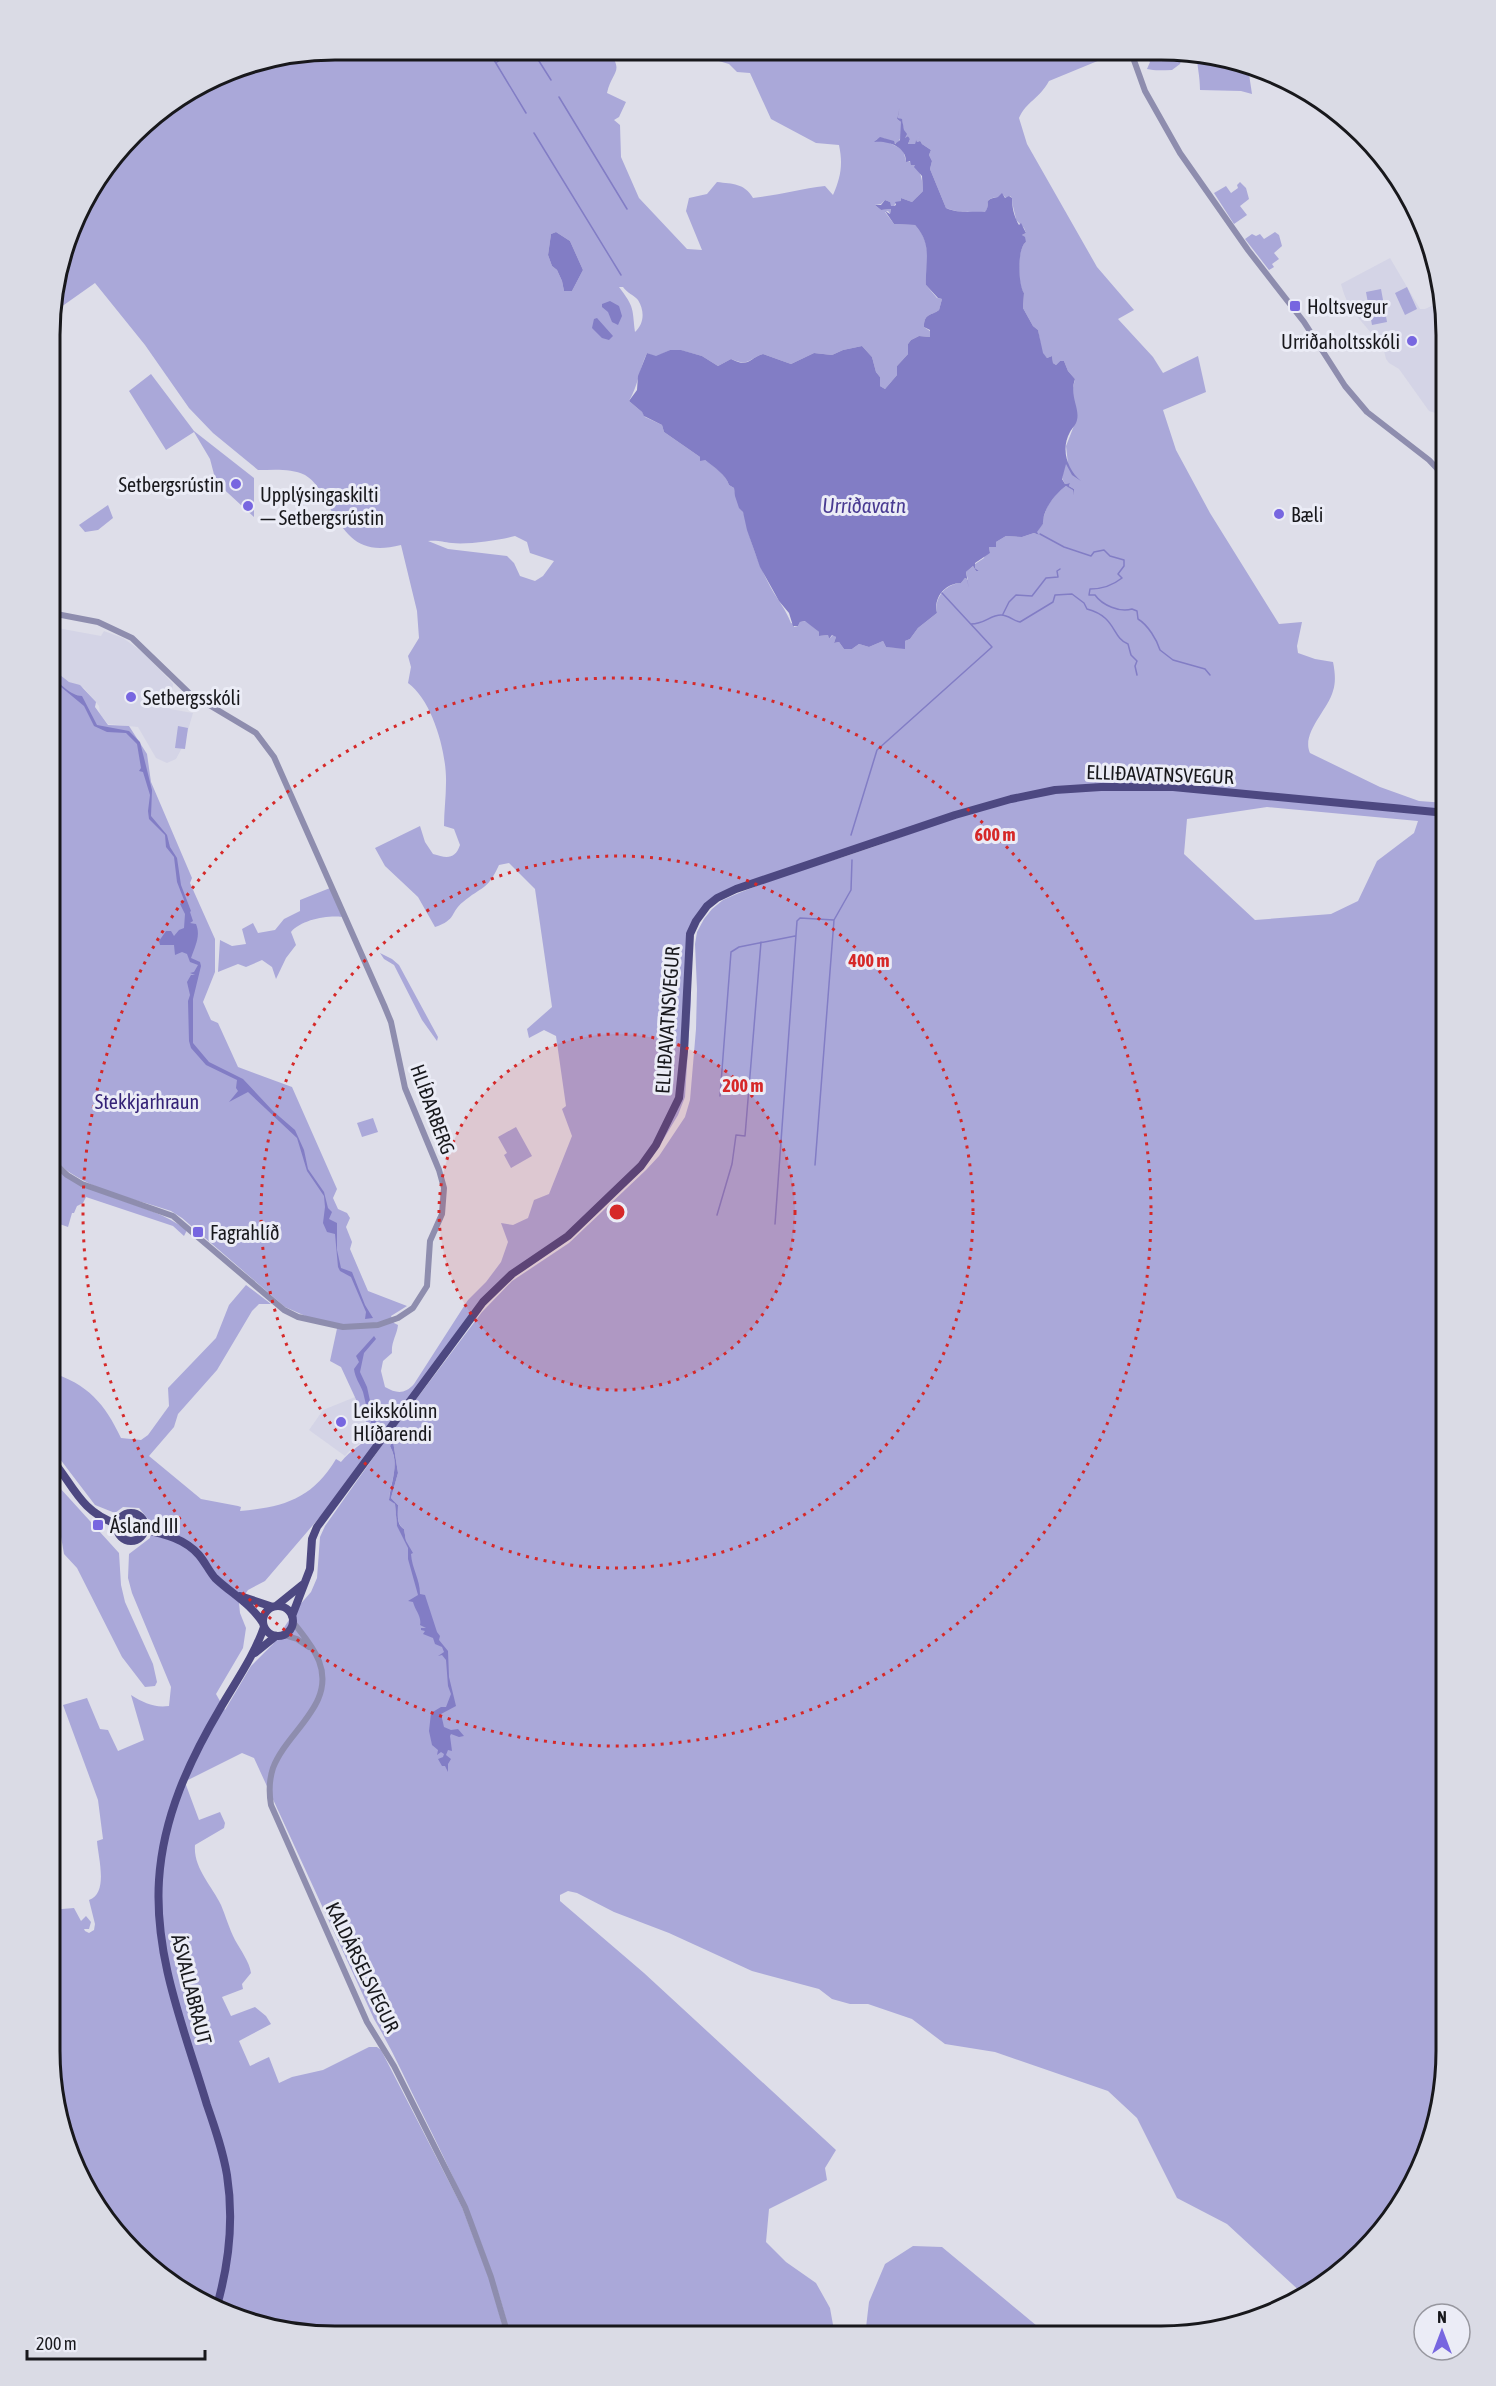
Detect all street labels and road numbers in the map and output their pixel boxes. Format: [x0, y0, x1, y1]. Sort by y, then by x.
street label: ELLIÐAVATNSVEGUR [1086, 760, 1234, 788]
street label: ELLIÐAVATNSVEGUR [650, 945, 684, 1095]
street label: HLÍÐARBERG [406, 1061, 460, 1157]
street label: KALDÁRSELSVEGUR [322, 1898, 404, 2036]
street label: ÁSVALLABRAUT [167, 1932, 217, 2047]

